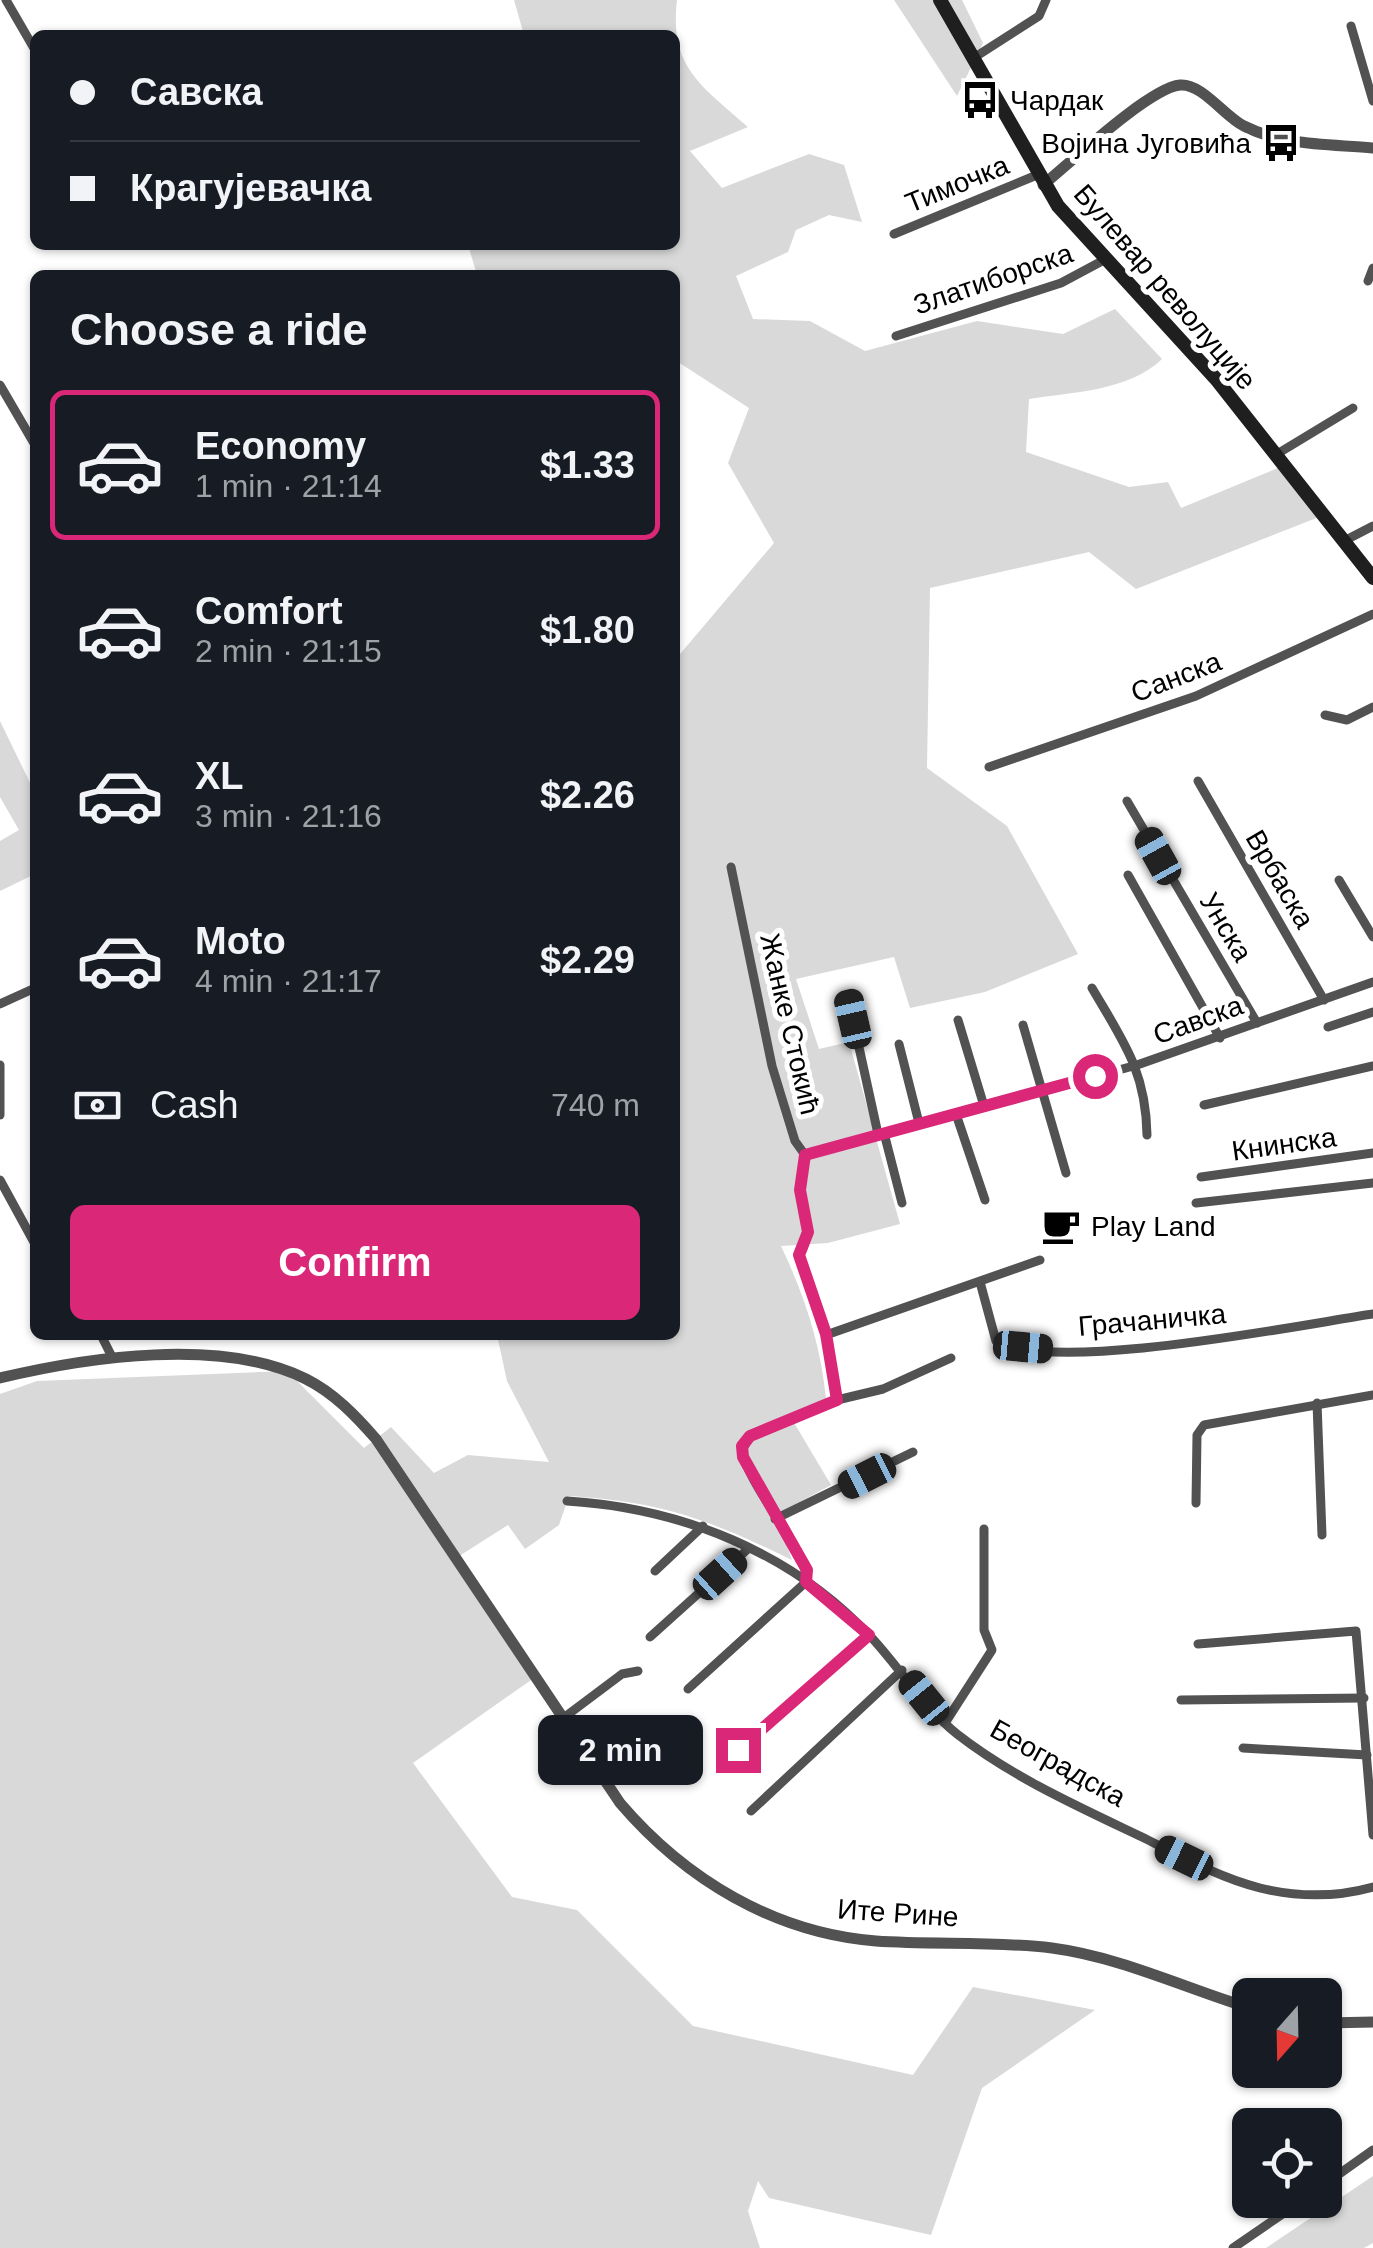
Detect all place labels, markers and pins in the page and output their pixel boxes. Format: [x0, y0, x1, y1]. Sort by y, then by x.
bus stop icon: Чардак [959, 79, 1001, 121]
place label: Чардак [1010, 85, 1104, 116]
bus stop icon: Војина Југовића [1260, 122, 1302, 164]
place label: Војина Југовића [1041, 128, 1251, 159]
cafe icon: Play Land [1040, 1205, 1082, 1247]
place label: Play Land [1091, 1211, 1216, 1242]

